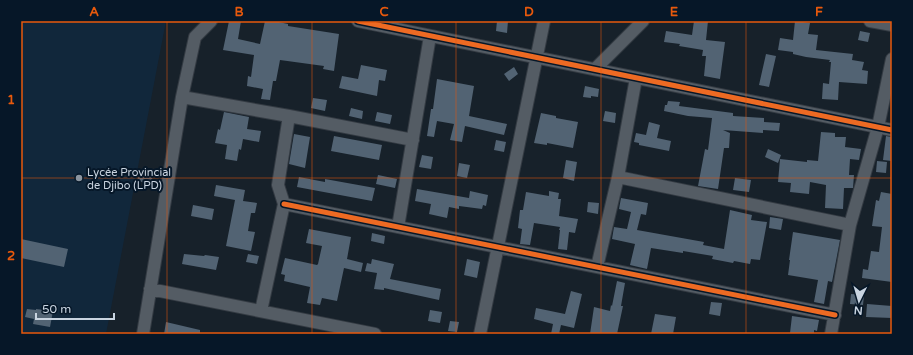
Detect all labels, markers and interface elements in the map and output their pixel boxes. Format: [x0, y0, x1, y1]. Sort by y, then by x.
text: A [89, 4, 99, 20]
text: B [234, 4, 244, 20]
text: C [379, 4, 389, 20]
text: D [524, 4, 534, 20]
text: E [670, 4, 678, 20]
text: F [815, 4, 823, 20]
text: 1 [7, 92, 15, 108]
place label: Lycée Provincial de Djibo (LPD) [87, 166, 171, 192]
marker: Lycée Provincial de Djibo (LPD) [74, 173, 84, 183]
text: 2 [7, 248, 15, 264]
north arrow [839, 281, 879, 321]
scale bar [36, 295, 114, 321]
text: 50 m [42, 302, 71, 316]
text: N [853, 304, 863, 317]

